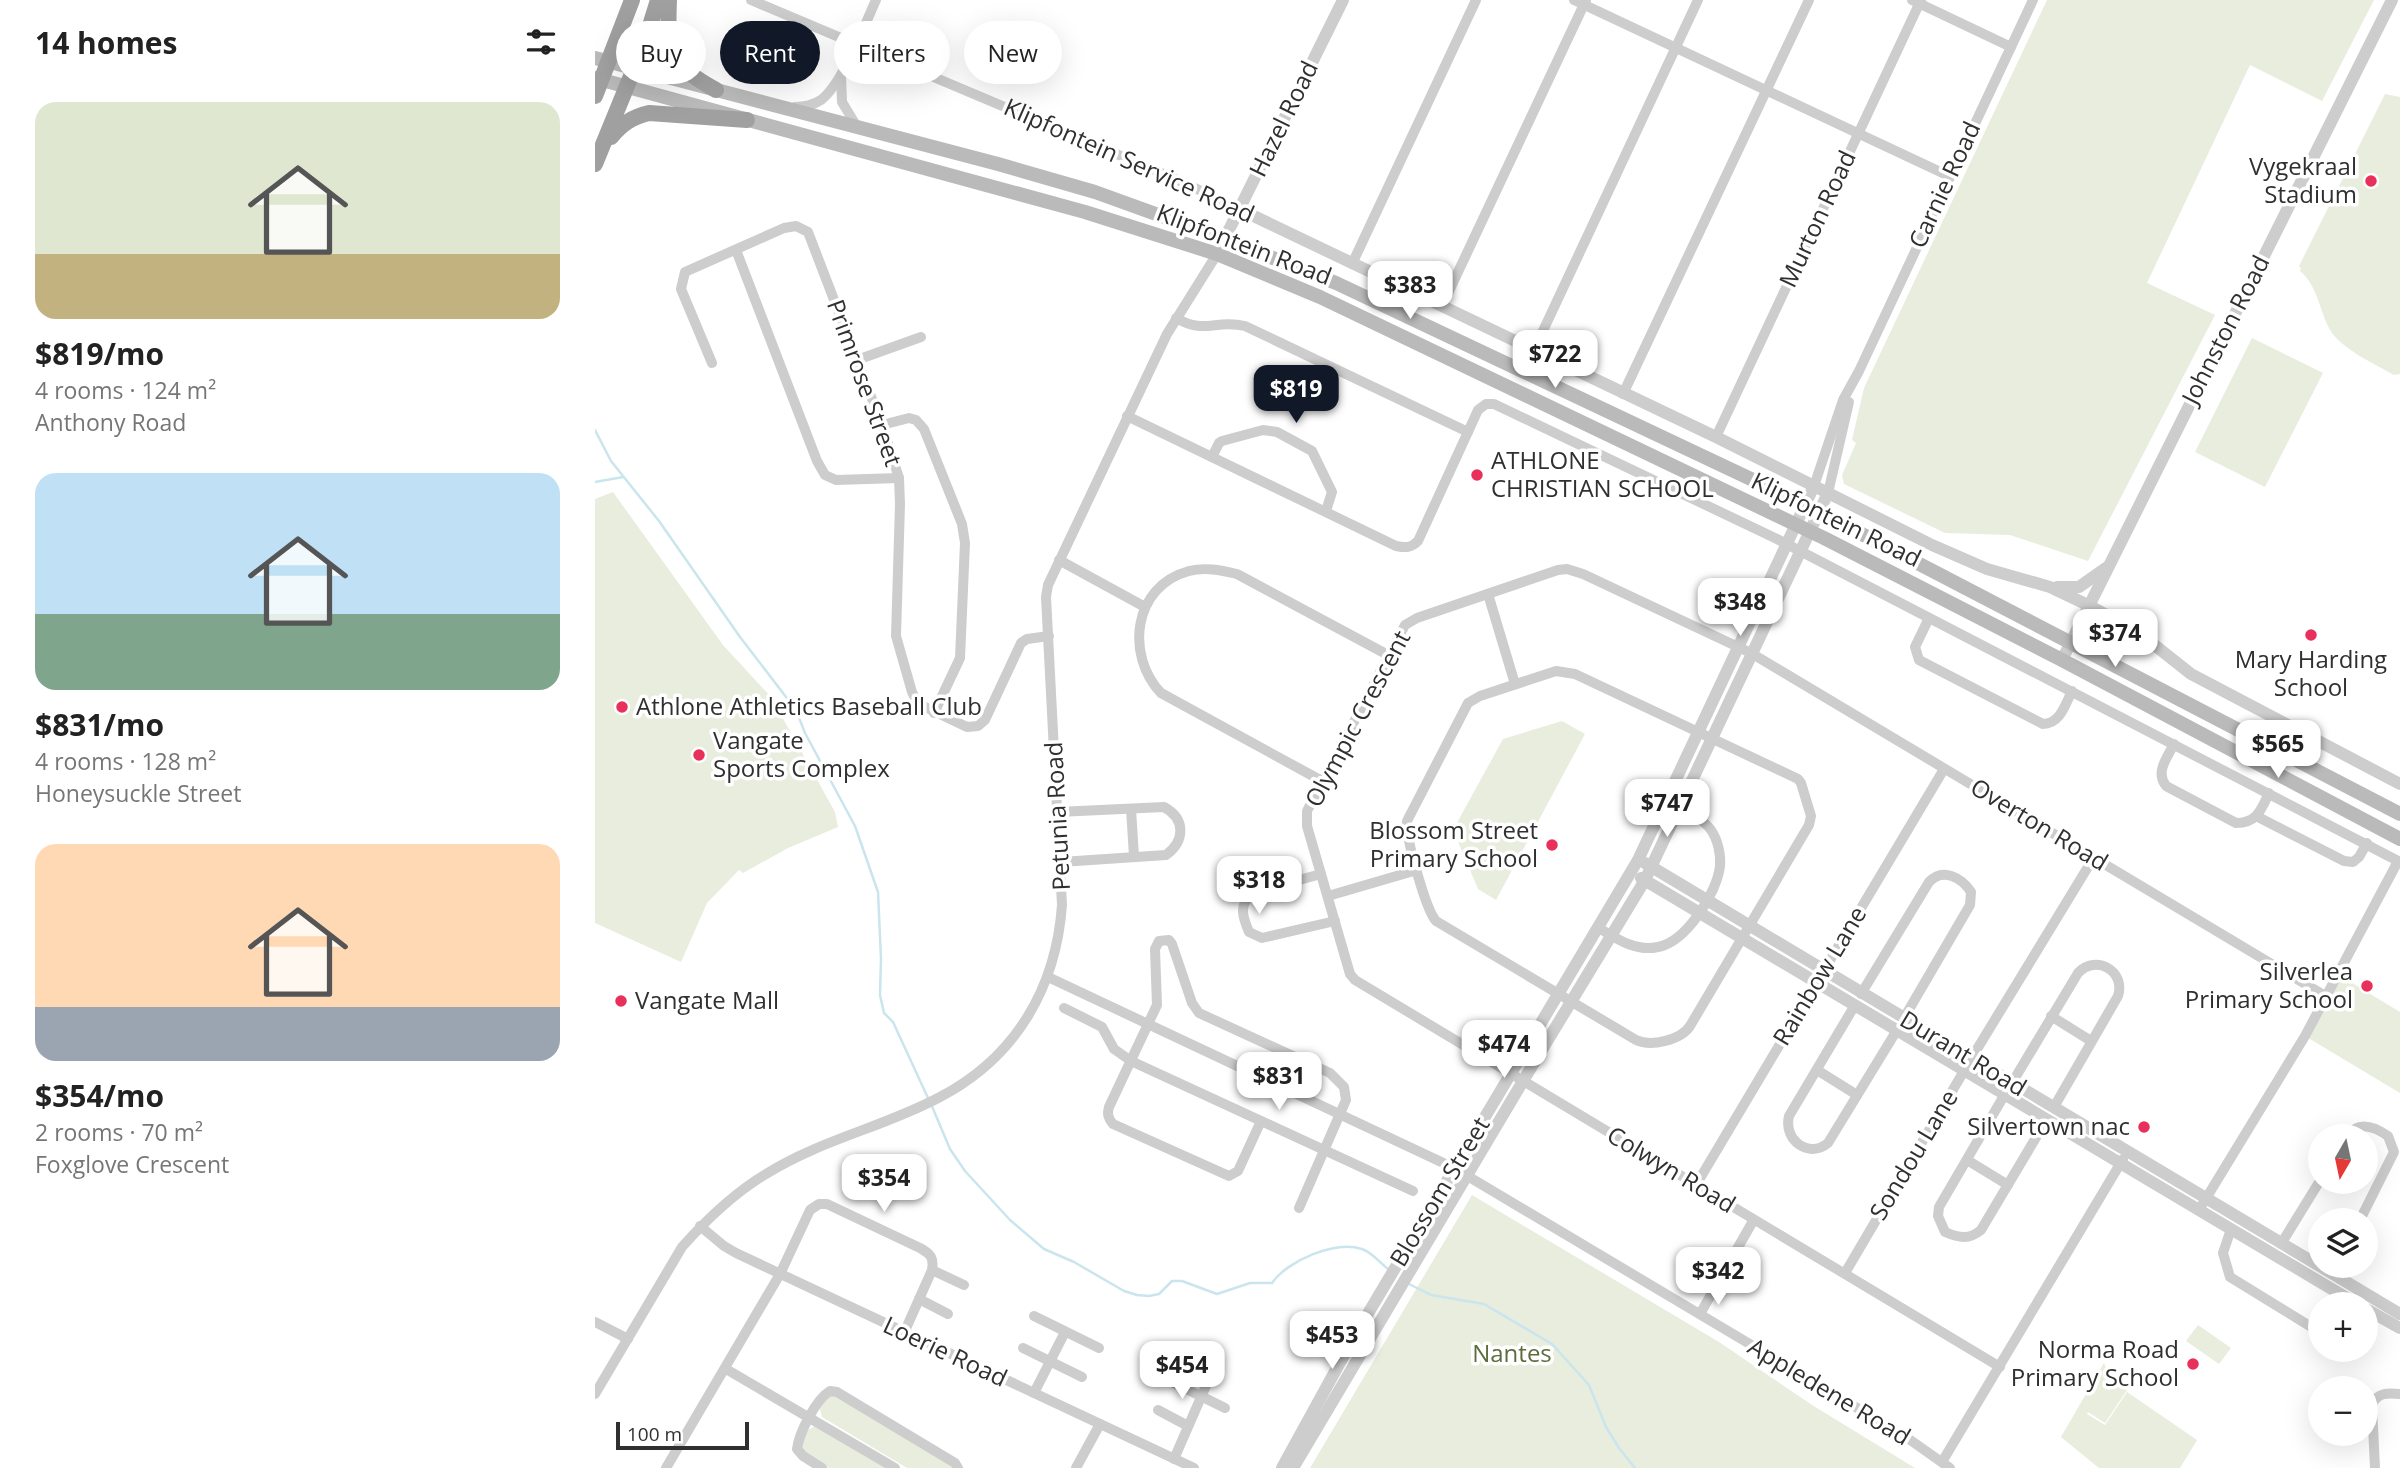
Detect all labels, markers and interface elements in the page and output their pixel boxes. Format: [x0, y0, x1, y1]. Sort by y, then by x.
chip: Buy [616, 21, 706, 84]
chip: Rent [720, 21, 820, 84]
chip: Filters [834, 21, 950, 84]
chip: New [964, 21, 1062, 84]
text: 14 homes [35, 22, 178, 63]
icon: filters [522, 23, 560, 61]
street label: Hazel Road [1240, 55, 1325, 182]
street label: Klipfontein Service Road [999, 89, 1260, 230]
street label: Carnie Road [1900, 116, 1987, 253]
street label: Murton Road [1771, 145, 1863, 292]
icon: home [235, 147, 361, 273]
place label: Vygekraal Stadium [2249, 149, 2357, 210]
marker: Vygekraal Stadium [2363, 173, 2379, 189]
street label: Klipfontein Road [1152, 195, 1337, 292]
street label: Johnston Road [2172, 249, 2276, 411]
pin: $383 [1369, 262, 1451, 321]
text: $383 [1384, 268, 1436, 300]
street label: Primrose Street [820, 295, 911, 470]
pin: $722 [1514, 330, 1596, 390]
text: $819/mo [35, 333, 164, 374]
text: $722 [1529, 337, 1581, 369]
pin: $819 [1255, 366, 1337, 425]
text: $819 [1270, 372, 1322, 404]
text: 4 rooms · 124 m² [35, 374, 216, 406]
text: Anthony Road [35, 406, 186, 438]
place label: ATHLONE CHRISTIAN SCHOOL [1491, 443, 1714, 504]
street label: Klipfontein Road [1746, 463, 1927, 574]
marker: ATHLONE CHRISTIAN SCHOOL [1469, 467, 1485, 483]
icon: home [235, 518, 361, 644]
pin: $348 [1699, 578, 1781, 638]
text: $348 [1714, 585, 1766, 617]
pin: $374 [2074, 610, 2156, 669]
text: $374 [2089, 616, 2141, 648]
street label: Olympic Crescent [1296, 624, 1417, 812]
marker: Mary Harding School [2303, 627, 2319, 643]
place label: Mary Harding School [2235, 642, 2387, 703]
place label: Athlone Athletics Baseball Club [636, 689, 982, 722]
marker: Athlone Athletics Baseball Club [614, 699, 630, 715]
text: $831/mo [35, 704, 164, 745]
pin: $565 [2237, 720, 2319, 780]
place label: Vangate Sports Complex [713, 723, 890, 784]
text: $565 [2252, 727, 2304, 759]
street label: Petunia Road [1036, 741, 1077, 891]
text: 4 rooms · 128 m² [35, 745, 216, 777]
marker: Vangate Sports Complex [691, 747, 707, 763]
street label: Overton Road [1965, 770, 2115, 878]
text: Honeysuckle Street [35, 777, 241, 809]
pin: $747 [1626, 780, 1708, 839]
text: $747 [1641, 786, 1693, 818]
place label: Blossom Street Primary School [1369, 813, 1538, 874]
marker: Blossom Street Primary School [1544, 837, 1560, 853]
pin: $318 [1218, 856, 1300, 916]
text: $318 [1233, 863, 1285, 895]
icon: home [235, 889, 361, 1015]
street label: Rainbow Lane [1764, 899, 1873, 1051]
place label: Silverlea Primary School [2185, 954, 2353, 1015]
marker: Silverlea Primary School [2359, 978, 2375, 994]
place label: Vangate Mall [635, 983, 779, 1016]
marker: Vangate Mall [613, 993, 629, 1009]
street label: Durant Road [1894, 1002, 2033, 1103]
pin: $474 [1463, 1020, 1545, 1080]
text: $474 [1478, 1027, 1530, 1059]
pin: $831 [1238, 1052, 1320, 1112]
text: $831 [1253, 1059, 1305, 1091]
text: $354/mo [35, 1075, 164, 1116]
street label: Sondou Lane [1861, 1083, 1965, 1225]
place label: Silvertown nac [1967, 1109, 2130, 1142]
street label: Blossom Street [1381, 1110, 1496, 1272]
text: 2 rooms · 70 m² [35, 1116, 203, 1148]
street label: Colwyn Road [1601, 1117, 1742, 1220]
marker: Silvertown nac [2136, 1119, 2152, 1135]
north arrow [2308, 1124, 2378, 1194]
map controls [2308, 1124, 2378, 1446]
text: Foxglove Crescent [35, 1148, 229, 1180]
pin: $354 [843, 1154, 925, 1214]
text: $354 [858, 1161, 910, 1193]
button: layers [2308, 1208, 2378, 1278]
pin: $342 [1677, 1248, 1759, 1307]
text: $342 [1692, 1254, 1744, 1286]
button: + [2308, 1292, 2378, 1362]
street label: Loerie Road [878, 1308, 1013, 1394]
pin: $453 [1291, 1312, 1373, 1371]
text: $453 [1306, 1318, 1358, 1350]
street label: Appledene Road [1742, 1329, 1917, 1452]
place label: Norma Road Primary School [2011, 1332, 2179, 1393]
park label: Nantes [1472, 1336, 1552, 1369]
pin: $454 [1141, 1342, 1223, 1401]
text: $454 [1156, 1348, 1208, 1380]
marker: Norma Road Primary School [2185, 1356, 2201, 1372]
button: − [2308, 1376, 2378, 1446]
scale bar [616, 1419, 749, 1451]
text: 100 m [627, 1421, 682, 1447]

